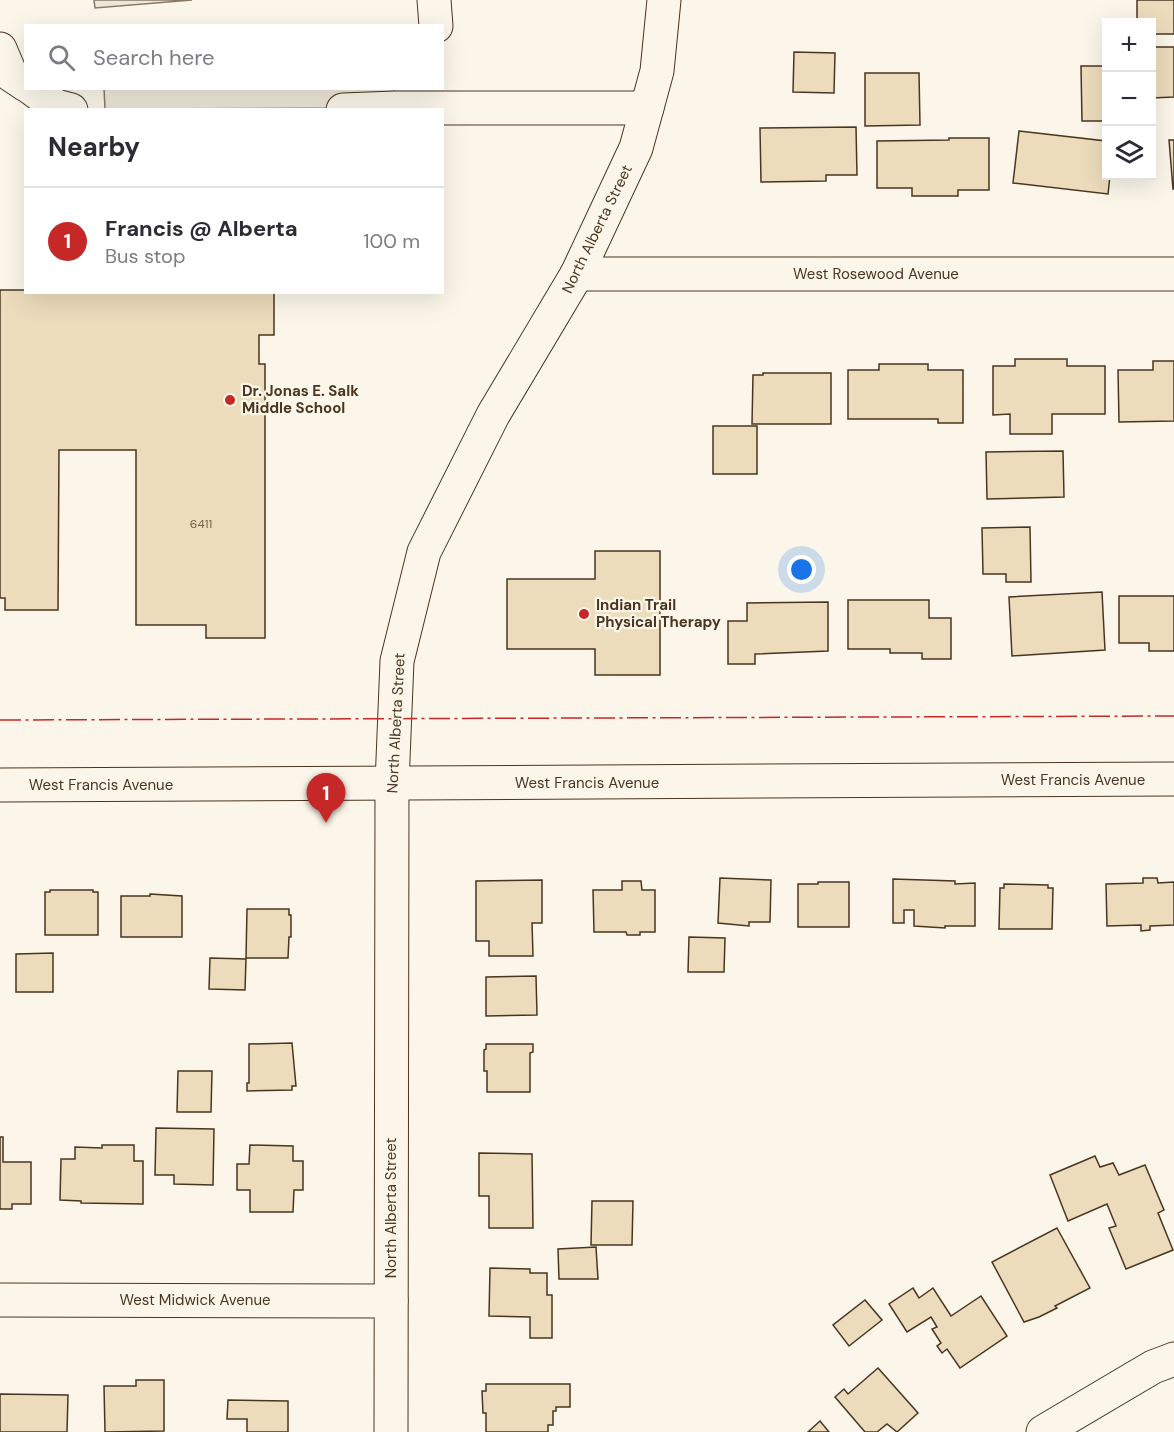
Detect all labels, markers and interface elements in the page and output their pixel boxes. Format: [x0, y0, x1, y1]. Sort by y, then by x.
map controls [1102, 18, 1156, 180]
button: + [1102, 18, 1156, 72]
search box [24, 24, 444, 90]
icon: search [45, 41, 78, 74]
text: Search here [93, 43, 214, 72]
button: − [1102, 72, 1156, 126]
button: layers [1102, 126, 1156, 180]
text: Nearby [48, 130, 140, 164]
street label: North Alberta Street [557, 161, 637, 297]
text: Francis @ Alberta [105, 214, 298, 243]
text: 1 [64, 228, 71, 254]
text: 100 m [363, 228, 420, 254]
text: Bus stop [105, 243, 185, 269]
street label: West Rosewood Avenue [793, 264, 959, 284]
place label: Dr. Jonas E. Salk Middle School [242, 381, 359, 418]
marker: Dr. Jonas E. Salk Middle School [223, 393, 237, 407]
house number: 6411 [190, 516, 212, 532]
your location [787, 555, 816, 584]
place label: Indian Trail Physical Therapy [596, 595, 721, 632]
marker: Indian Trail Physical Therapy [577, 607, 591, 621]
street label: North Alberta Street [382, 652, 410, 794]
street label: West Francis Avenue [1001, 770, 1145, 790]
street label: West Francis Avenue [515, 773, 659, 793]
pin: 1 [306, 774, 346, 823]
street label: West Francis Avenue [29, 775, 173, 795]
street label: North Alberta Street [381, 1138, 401, 1278]
street label: West Midwick Avenue [119, 1290, 271, 1310]

